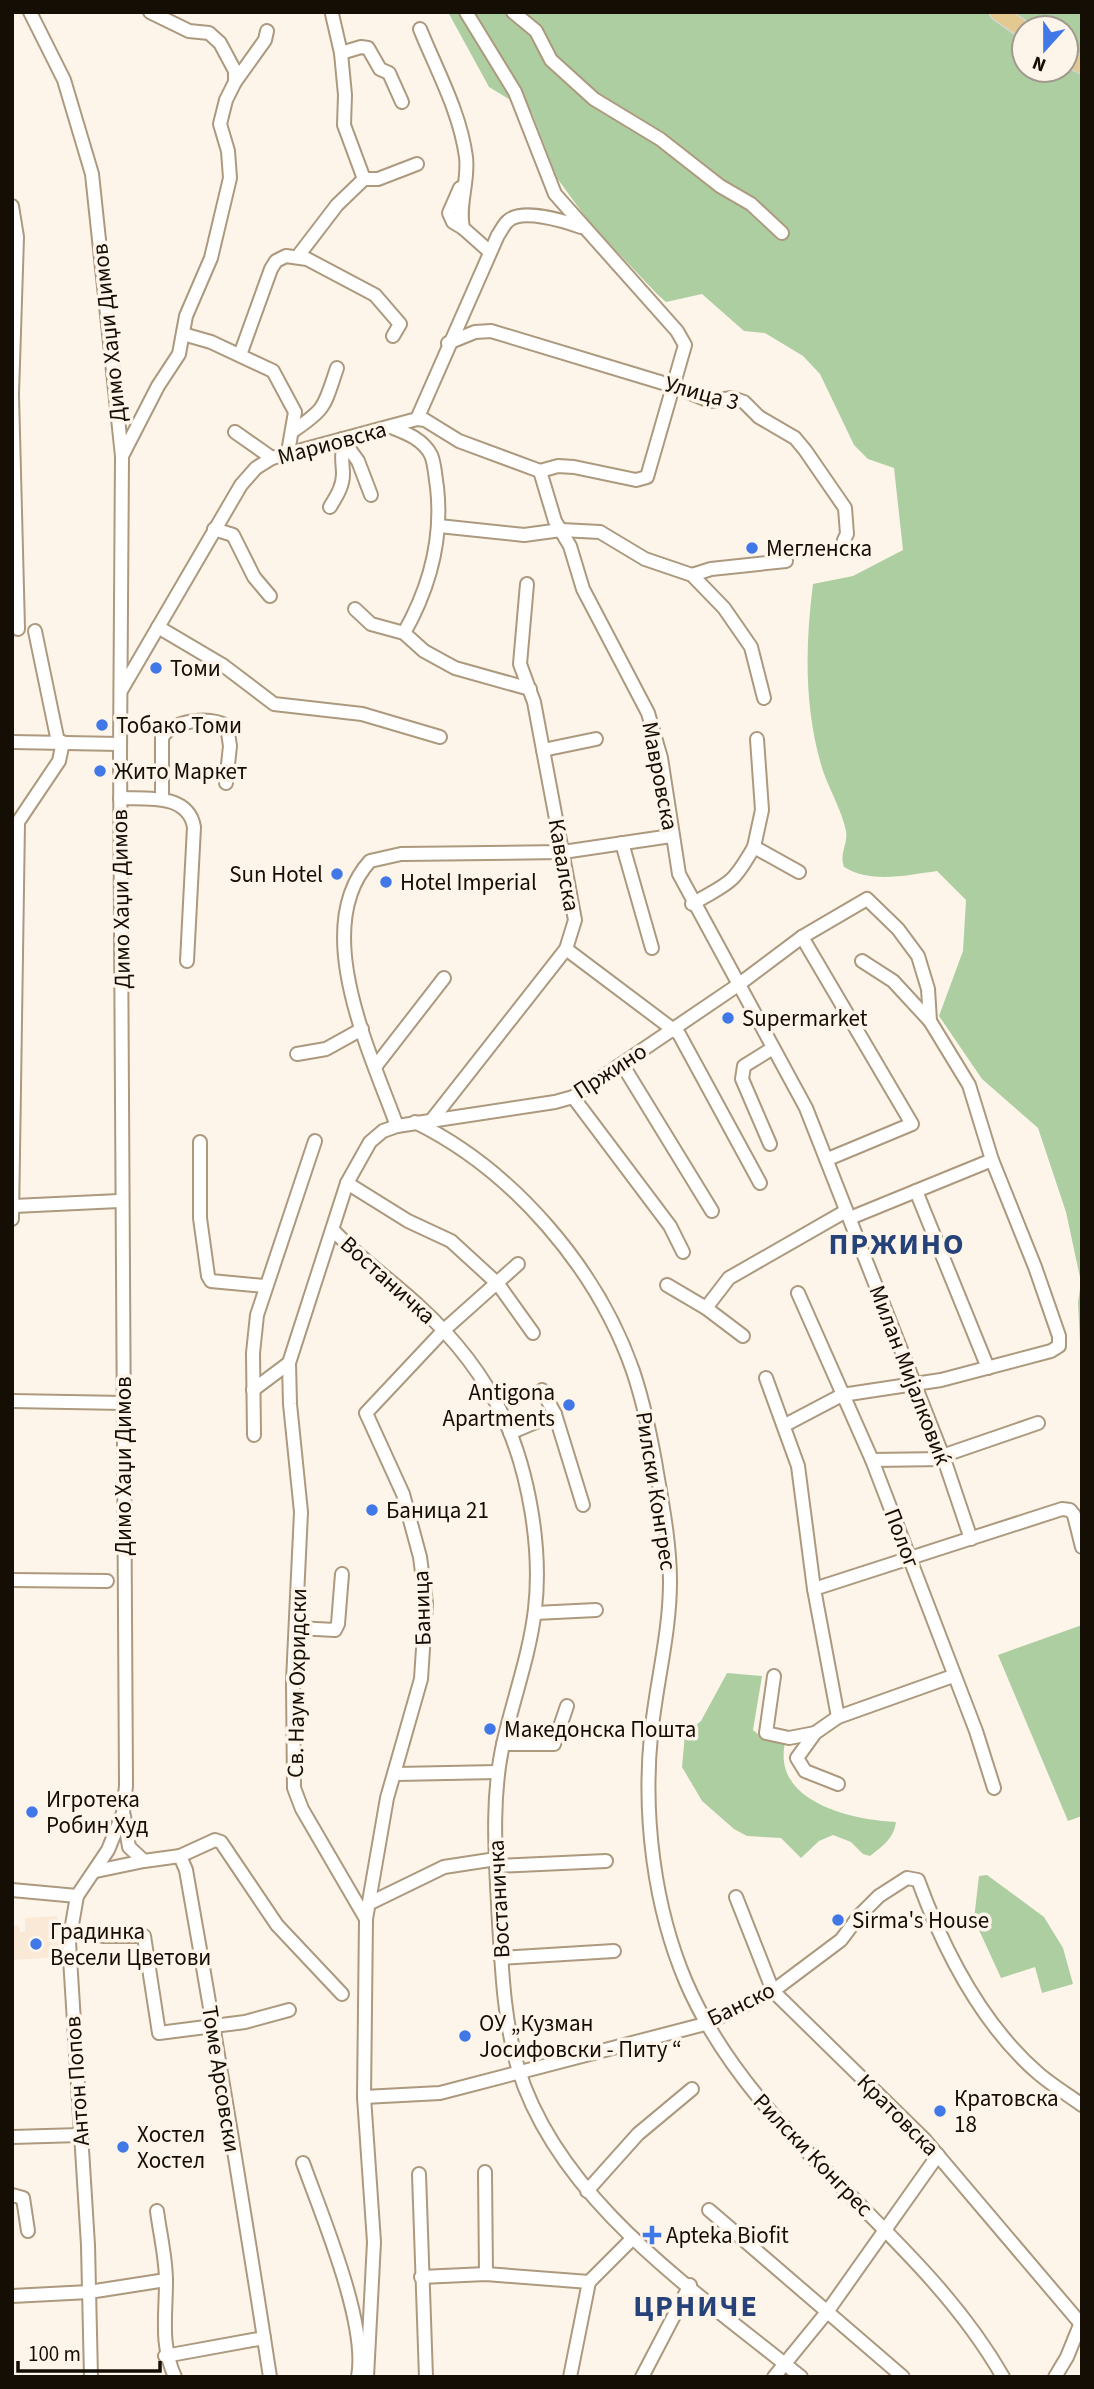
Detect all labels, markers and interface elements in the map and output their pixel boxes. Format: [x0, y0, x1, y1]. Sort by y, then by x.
north arrow [1010, 14, 1080, 84]
text: N [1029, 49, 1050, 78]
street label: Димо Хаџи Димов [83, 242, 135, 424]
street label: Улица 3 [661, 367, 743, 419]
street label: Мариовска [274, 413, 390, 473]
place label: Мегленска [766, 532, 872, 565]
marker: Мегленска [744, 540, 760, 556]
place label: Томи [170, 652, 221, 685]
marker: Томи [148, 660, 164, 676]
place label: Тобако Томи [116, 709, 242, 742]
marker: Тобако Томи [94, 717, 110, 733]
street label: Мавровска [633, 719, 687, 833]
place label: Жито Маркет [114, 755, 247, 788]
marker: Жито Маркет [92, 763, 108, 779]
street label: Димо Хаџи Димов [103, 809, 139, 989]
street label: Кавалска [540, 816, 588, 914]
place label: Sun Hotel [229, 858, 323, 891]
marker: Sun Hotel [329, 866, 345, 882]
place label: Hotel Imperial [400, 866, 537, 899]
marker: Hotel Imperial [378, 874, 394, 890]
place label: Supermarket [742, 1002, 868, 1035]
marker: Supermarket [720, 1010, 736, 1026]
street label: Пржино [567, 1035, 653, 1107]
district label: ПРЖИНО [828, 1223, 966, 1266]
street label: Востаничка [333, 1228, 443, 1332]
street label: Милан Мијалковиќ [861, 1281, 960, 1470]
street label: Димо Хаџи Димов [107, 1376, 140, 1556]
place label: Antigona Apartments [442, 1376, 555, 1435]
marker: Antigona Apartments [561, 1397, 577, 1413]
street label: Рилски Конгрес [627, 1409, 685, 1573]
place label: Баница 21 [386, 1494, 489, 1527]
marker: Баница 21 [364, 1502, 380, 1518]
street label: Полог [876, 1503, 928, 1573]
street label: Баница [404, 1570, 440, 1646]
street label: Св. Наум Охридски [279, 1588, 315, 1778]
place label: Македонска Пошта [504, 1713, 696, 1746]
marker: Македонска Пошта [482, 1721, 498, 1737]
place label: Игротека Робин Худ [46, 1783, 148, 1842]
marker: Игротека Робин Худ [24, 1804, 40, 1820]
street label: Востаничка [479, 1839, 519, 1959]
place label: Sirma's House [852, 1904, 989, 1937]
marker: Sirma's House [830, 1912, 846, 1928]
place label: Градинка Весели Цветови [50, 1915, 211, 1974]
marker: Градинка Весели Цветови [28, 1936, 44, 1952]
street label: Банско [701, 1973, 781, 2035]
street label: Томе Арсовски [193, 2003, 249, 2155]
place label: ОУ „Кузман Јосифовски - Питу “ [479, 2007, 682, 2066]
street label: Антон Попов [56, 2015, 98, 2147]
marker: ОУ „Кузман Јосифовски - Питу “ [457, 2028, 473, 2044]
street label: Кратовска [849, 2066, 947, 2164]
place label: Кратовска 18 [954, 2082, 1059, 2141]
street label: Рилски Конгрес [745, 2086, 881, 2224]
marker: Кратовска 18 [932, 2103, 948, 2119]
place label: Хостел Хостел [137, 2118, 205, 2177]
marker: Хостел Хостел [115, 2139, 131, 2155]
place label: Apteka Biofit [666, 2219, 789, 2252]
marker: Apteka Biofit [644, 2227, 660, 2243]
district label: ЦРНИЧЕ [633, 2285, 759, 2328]
scale bar [18, 2330, 159, 2374]
text: 100 m [28, 2339, 81, 2369]

